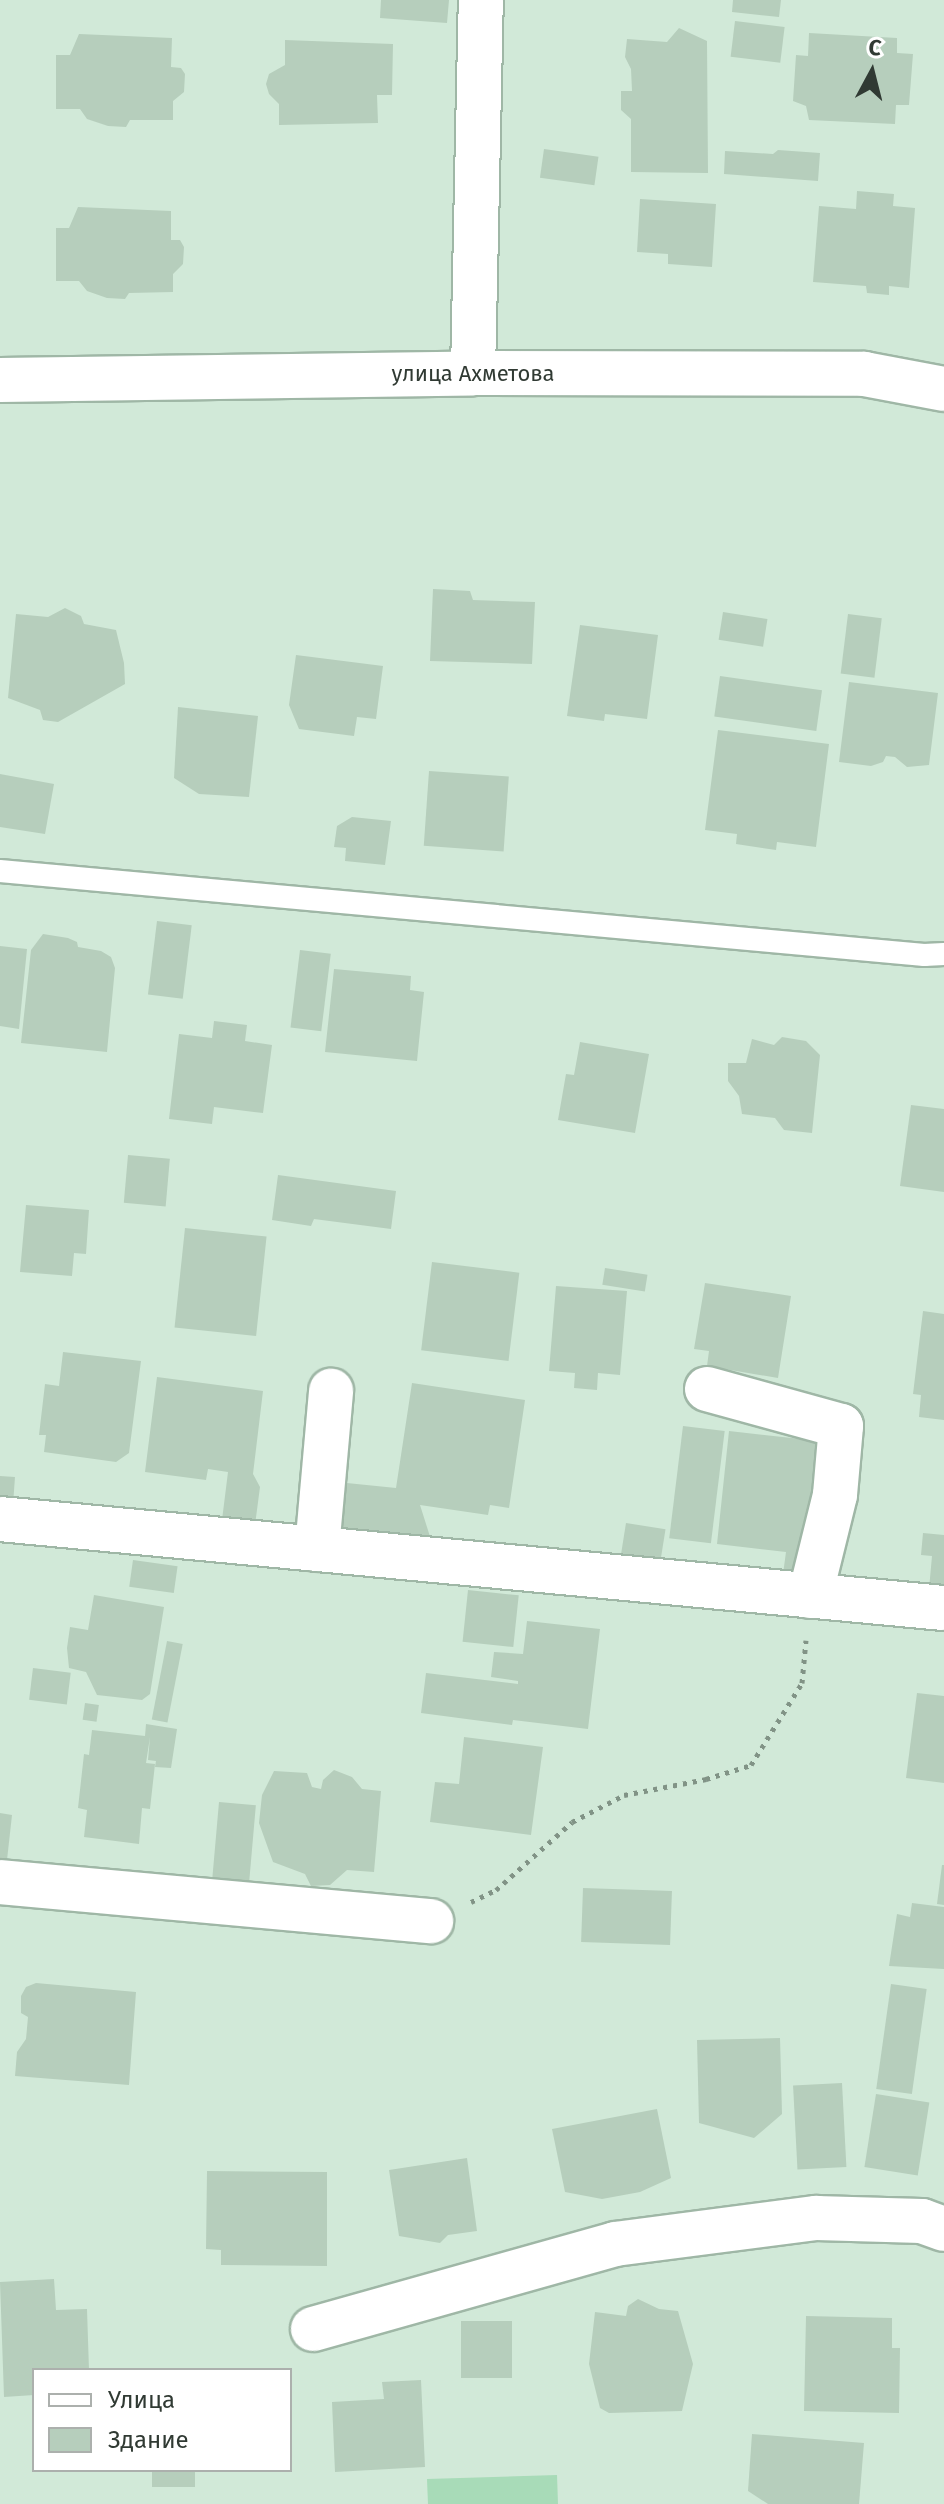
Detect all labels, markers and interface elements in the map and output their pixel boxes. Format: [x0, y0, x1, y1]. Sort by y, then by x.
north arrow [832, 32, 912, 112]
text: С [867, 34, 883, 62]
street label: улица Ахметова [392, 361, 554, 387]
legend [32, 2368, 292, 2472]
text: Улица [108, 2386, 175, 2414]
text: Здание [108, 2426, 189, 2454]

